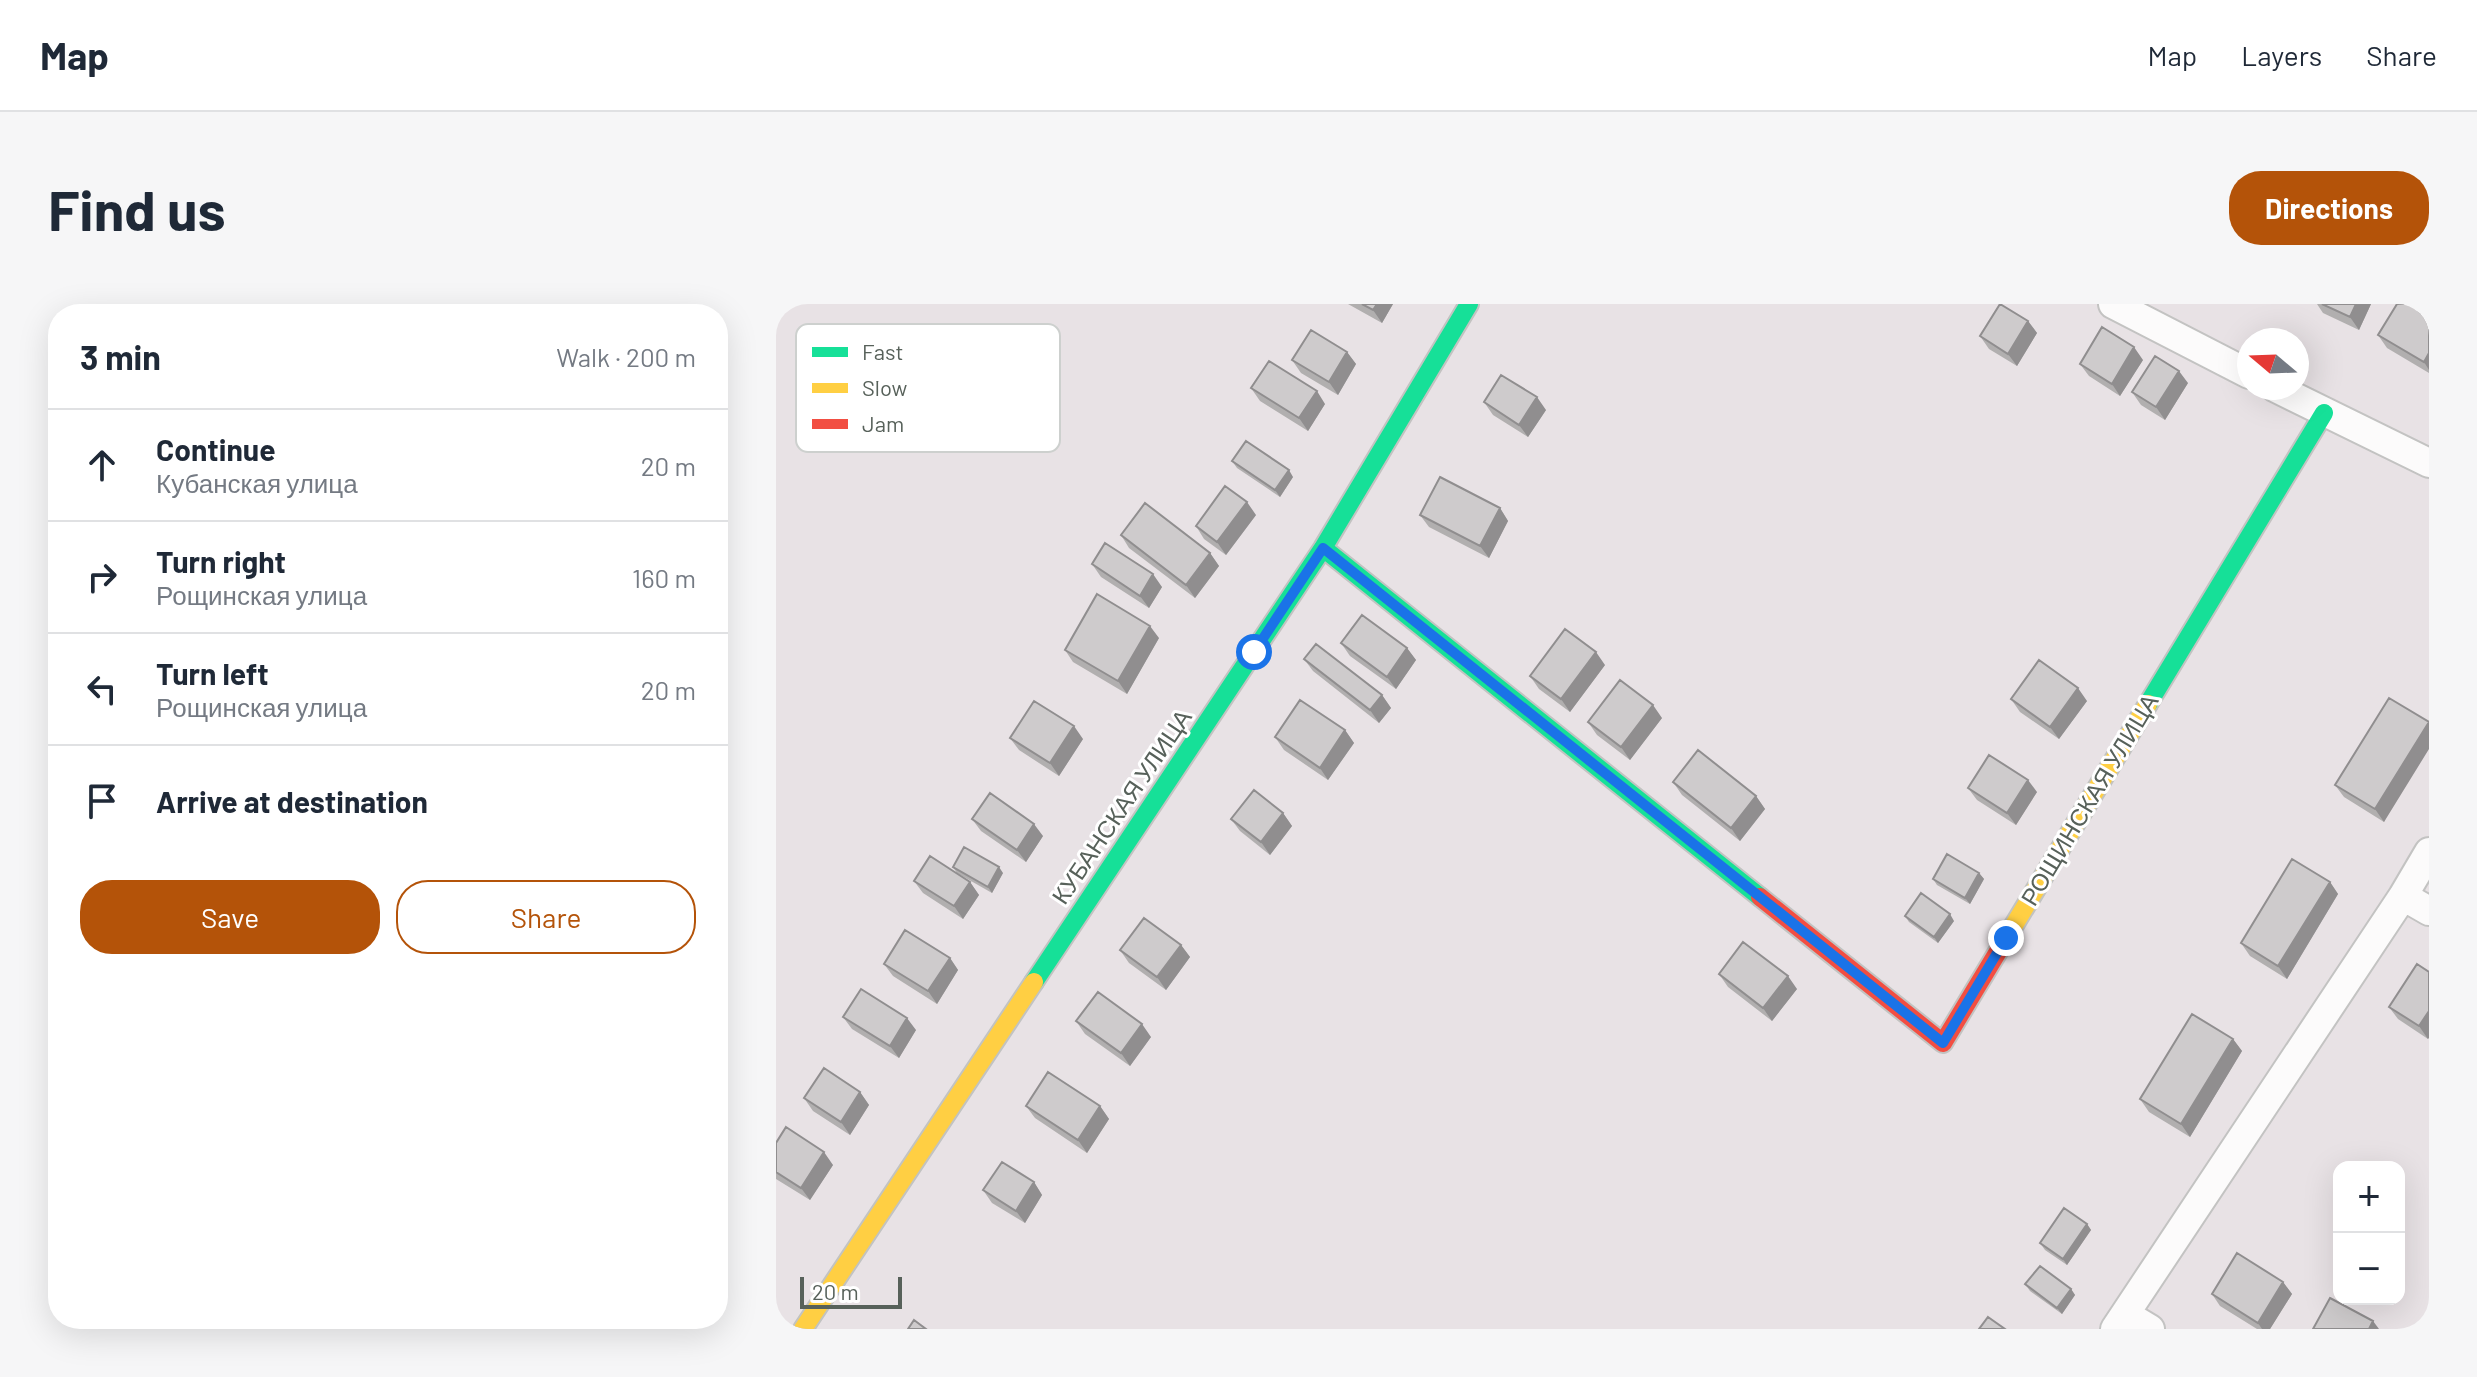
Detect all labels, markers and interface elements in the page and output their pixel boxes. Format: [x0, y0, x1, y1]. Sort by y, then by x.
text: Map [40, 32, 109, 78]
text: Map [2147, 38, 2197, 72]
text: Layers [2241, 38, 2322, 72]
text: Share [2366, 38, 2437, 72]
button: Directions [2229, 171, 2429, 245]
text: Find us [48, 175, 226, 242]
legend [796, 324, 1060, 452]
north arrow [2237, 328, 2309, 400]
text: 3 min [80, 336, 161, 377]
text: Fast [862, 338, 904, 364]
text: Walk · 200 m [556, 341, 696, 372]
text: Slow [862, 374, 907, 400]
text: Jam [862, 410, 904, 436]
text: Continue [156, 431, 276, 467]
icon: ahead [80, 443, 124, 487]
text: 20 m [641, 450, 696, 481]
text: Кубанская улица [156, 467, 358, 498]
text: Turn right [156, 543, 286, 579]
icon: right [80, 555, 124, 599]
text: 160 m [632, 562, 696, 593]
text: Рощинская улица [156, 579, 367, 610]
route start [1236, 634, 1272, 670]
text: Turn left [156, 655, 269, 691]
icon: left [80, 667, 124, 711]
text: 20 m [641, 674, 696, 705]
street label: РОЩИНСКАЯ УЛИЦА [2014, 688, 2163, 910]
text: Рощинская улица [156, 691, 367, 722]
street label: КУБАНСКАЯ УЛИЦА [1045, 703, 1197, 909]
icon: arrive [80, 779, 124, 823]
text: Arrive at destination [156, 783, 428, 819]
button: Save [80, 880, 380, 954]
button: Share [396, 880, 696, 954]
route end [1988, 920, 2024, 956]
map controls [2333, 1161, 2405, 1305]
button: + [2333, 1161, 2405, 1233]
button: − [2333, 1233, 2405, 1305]
scale bar [800, 1273, 902, 1309]
text: 20 m [812, 1278, 859, 1304]

